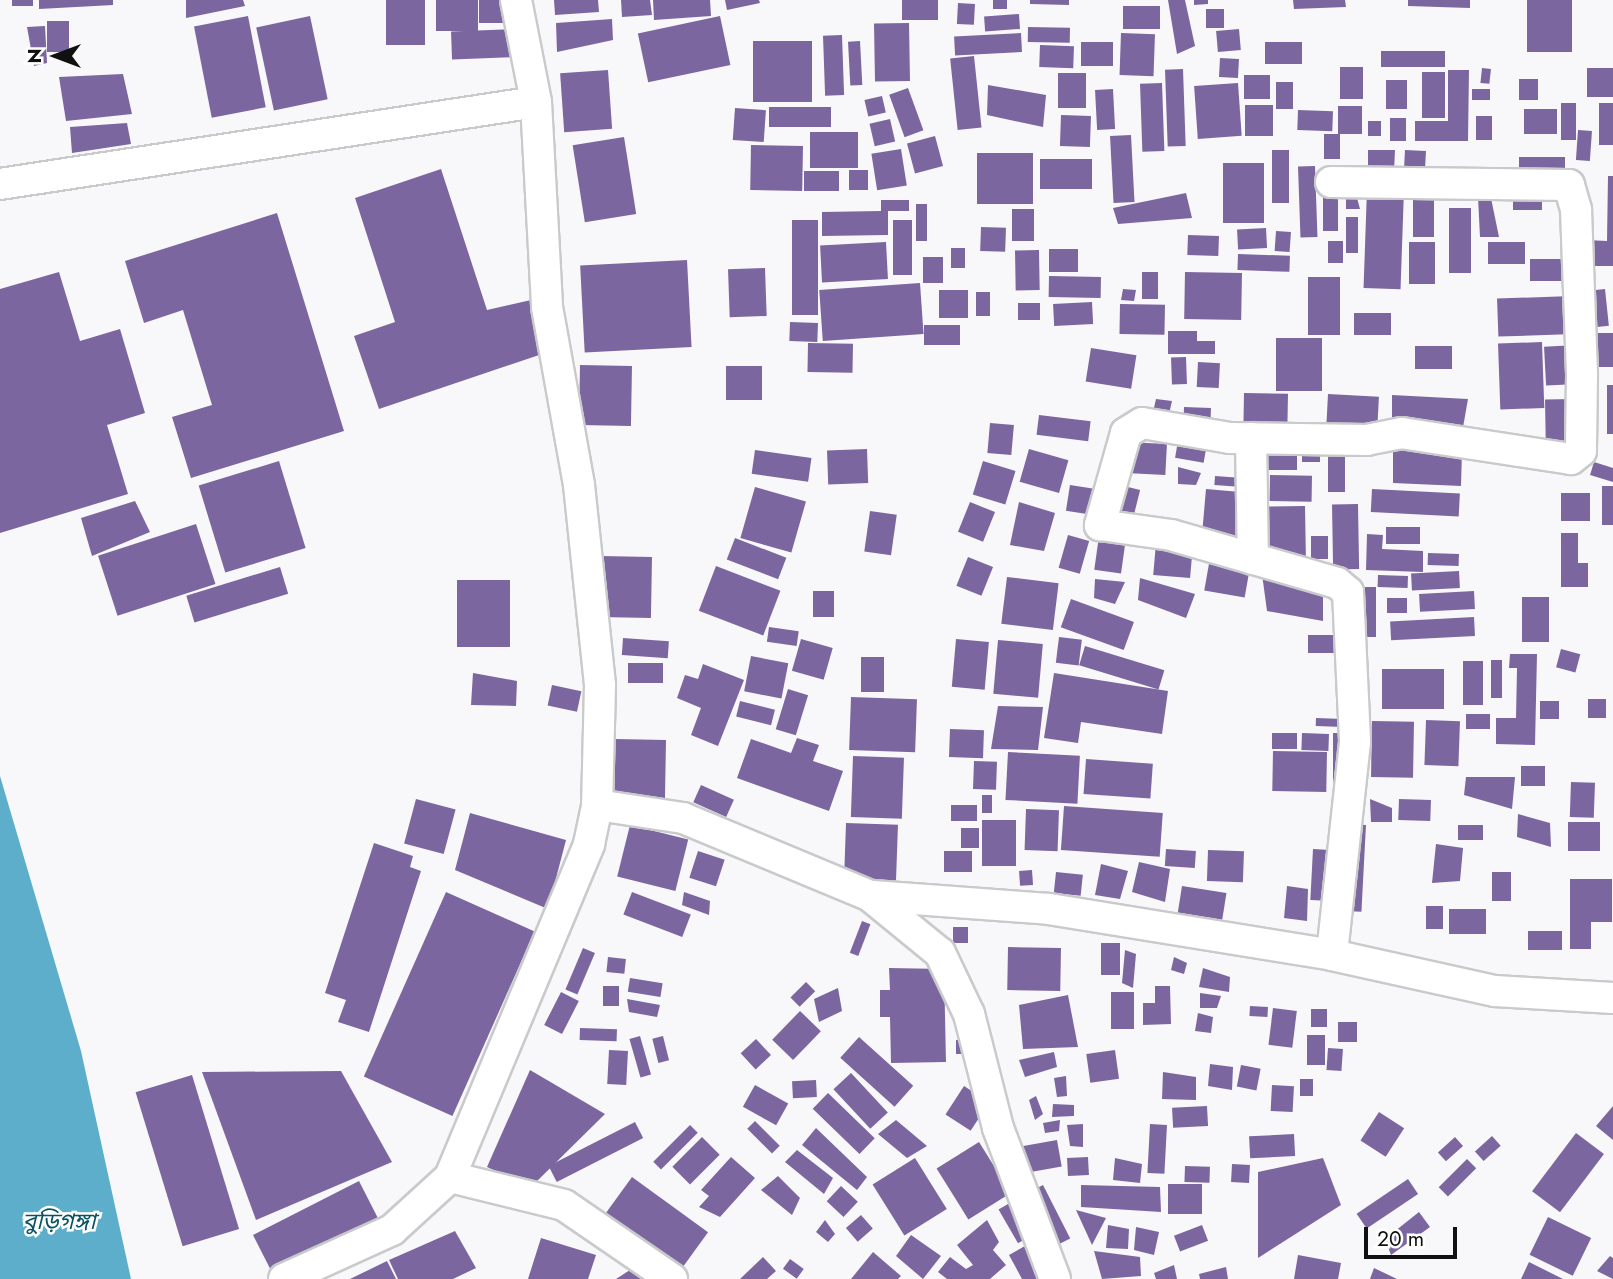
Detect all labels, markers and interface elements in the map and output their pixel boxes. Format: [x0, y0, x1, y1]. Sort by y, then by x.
north arrow [21, 21, 91, 91]
text: N [21, 48, 48, 64]
water label: বুড়িগঙ্গা [22, 1207, 96, 1235]
scale bar [1368, 1212, 1461, 1256]
text: 20 m [1377, 1224, 1424, 1254]

